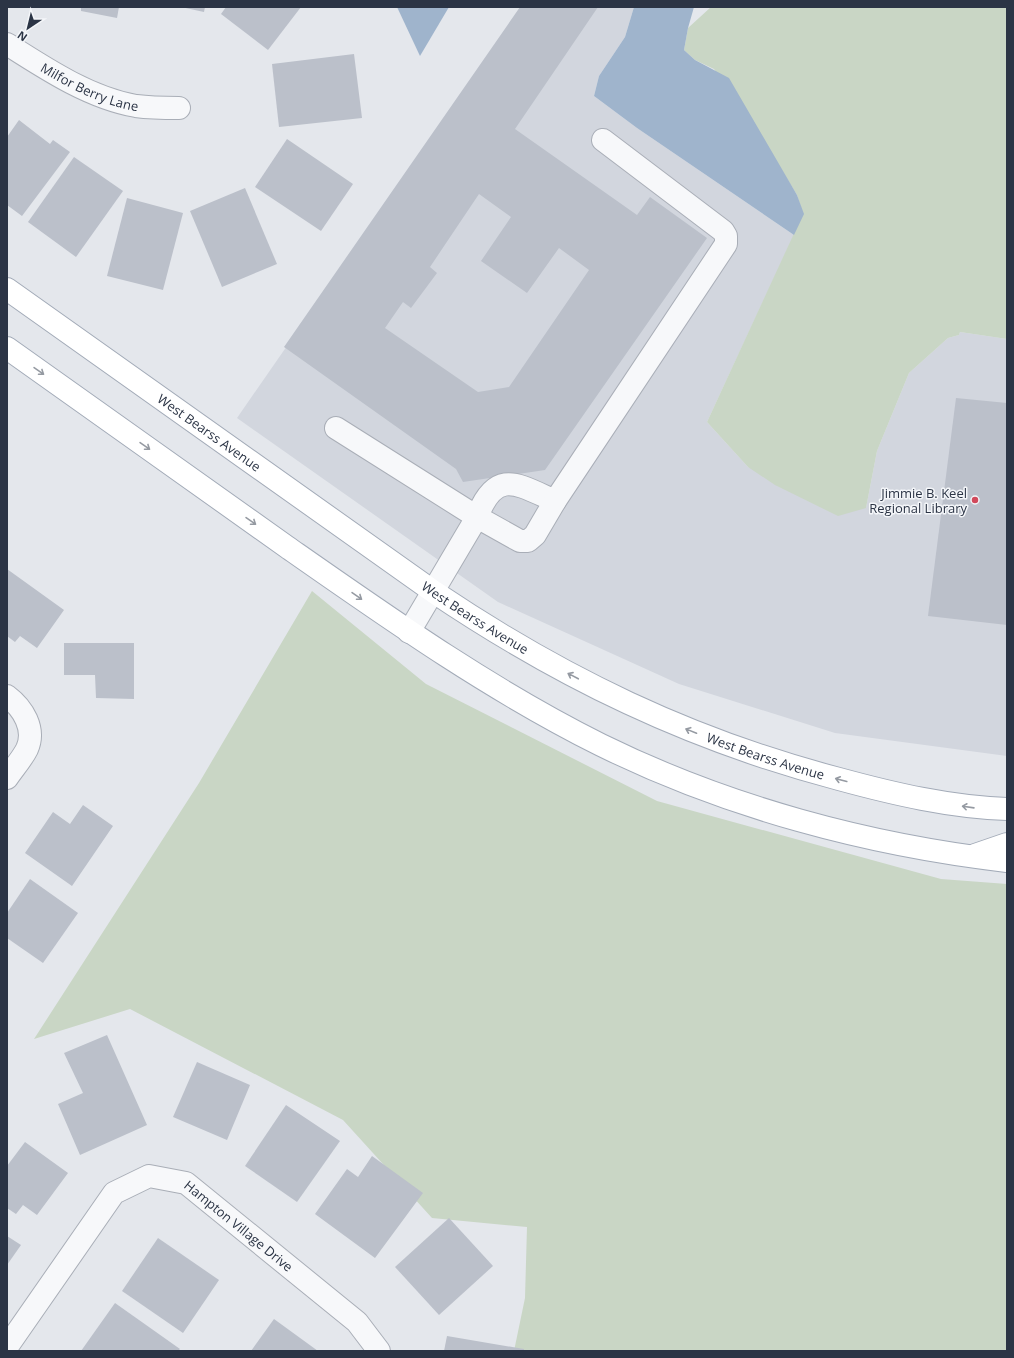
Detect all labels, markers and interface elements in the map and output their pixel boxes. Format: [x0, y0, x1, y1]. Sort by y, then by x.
north arrow [8, 8, 48, 48]
text: N [14, 28, 30, 45]
street label: Milfor Berry Lane [38, 58, 140, 115]
one-way arrow [33, 367, 44, 375]
street label: West Bearss Avenue [154, 390, 265, 475]
one-way arrow [139, 442, 150, 450]
place label: Jimmie B. Keel Regional Library [869, 484, 967, 517]
marker: Jimmie B. Keel Regional Library [970, 495, 980, 505]
one-way arrow [245, 517, 256, 525]
street label: West Bearss Avenue [418, 577, 532, 658]
one-way arrow [351, 592, 362, 600]
one-way arrow [567, 672, 579, 680]
one-way arrow [685, 727, 697, 734]
street label: West Bearss Avenue [704, 728, 826, 784]
one-way arrow [835, 776, 848, 783]
one-way arrow [962, 803, 975, 811]
street label: Hampton Village Drive [181, 1176, 297, 1275]

